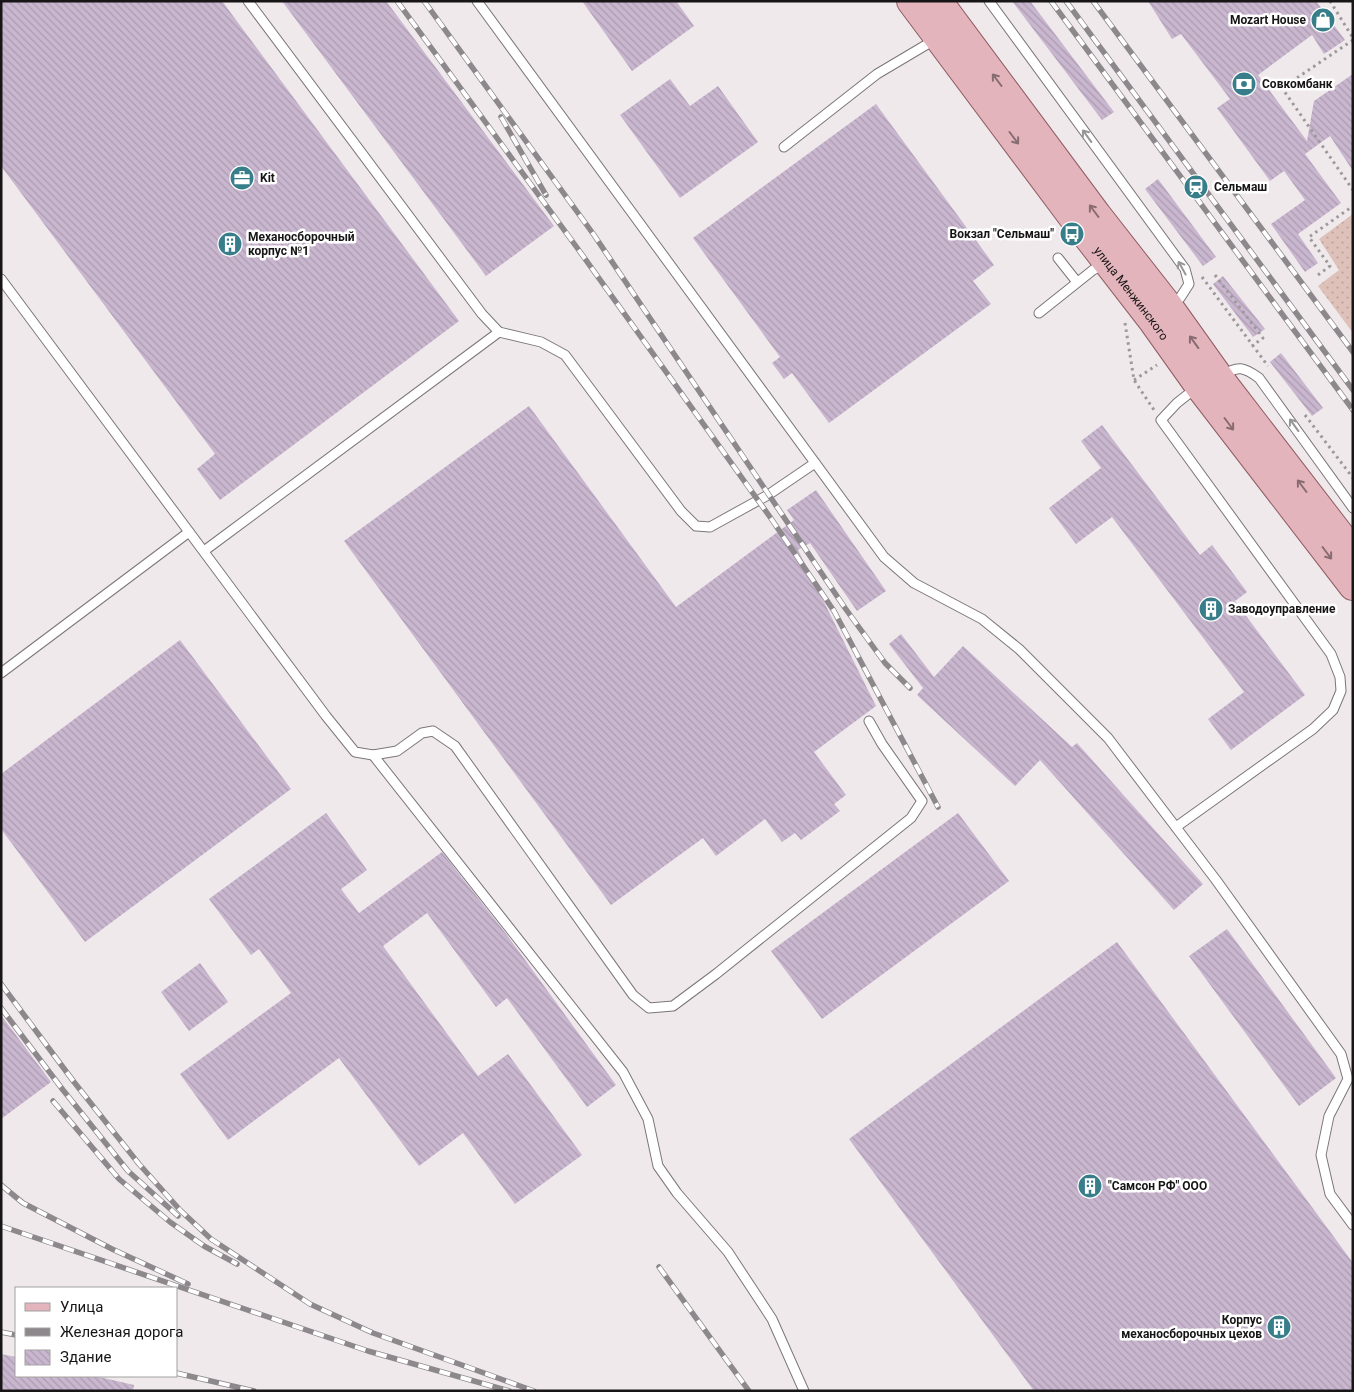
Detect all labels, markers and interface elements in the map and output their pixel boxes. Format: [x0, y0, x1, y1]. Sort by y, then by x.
shop icon: Mozart House [1310, 7, 1336, 33]
place label: Mozart House [1230, 13, 1307, 27]
bank icon: Совкомбанк [1231, 71, 1257, 97]
one-way arrow [992, 73, 1002, 87]
place label: Совкомбанк [1262, 77, 1333, 91]
one-way arrow [1082, 129, 1092, 143]
one-way arrow [1009, 131, 1019, 145]
office icon: Kit [229, 165, 255, 191]
place label: Kit [260, 171, 275, 185]
station icon: Сельмаш [1183, 174, 1209, 200]
place label: Сельмаш [1214, 180, 1267, 194]
one-way arrow [1089, 204, 1099, 218]
bus stop icon: Вокзал "Сельмаш" [1059, 221, 1085, 247]
place label: Вокзал "Сельмаш" [949, 227, 1054, 241]
place label: Механосборочный корпус №1 [248, 230, 355, 258]
building icon: Механосборочный корпус №1 [217, 231, 243, 257]
street label: улица Менжинского [1091, 244, 1171, 343]
one-way arrow [1177, 260, 1187, 275]
one-way arrow [1189, 335, 1199, 349]
one-way arrow [1223, 417, 1234, 430]
one-way arrow [1288, 419, 1299, 432]
one-way arrow [1297, 479, 1307, 493]
one-way arrow [1322, 546, 1333, 559]
building icon: Заводоуправление [1198, 596, 1224, 622]
place label: Заводоуправление [1228, 602, 1336, 616]
building icon: "Самсон РФ" ООО [1077, 1173, 1103, 1199]
place label: "Самсон РФ" ООО [1108, 1179, 1207, 1193]
legend [15, 1287, 178, 1377]
text: Улица [60, 1298, 103, 1316]
place label: Корпус механосборочных цехов [1121, 1313, 1262, 1341]
building icon: Корпус механосборочных цехов [1266, 1314, 1292, 1340]
text: Железная дорога [60, 1323, 183, 1341]
text: Здание [60, 1348, 111, 1366]

